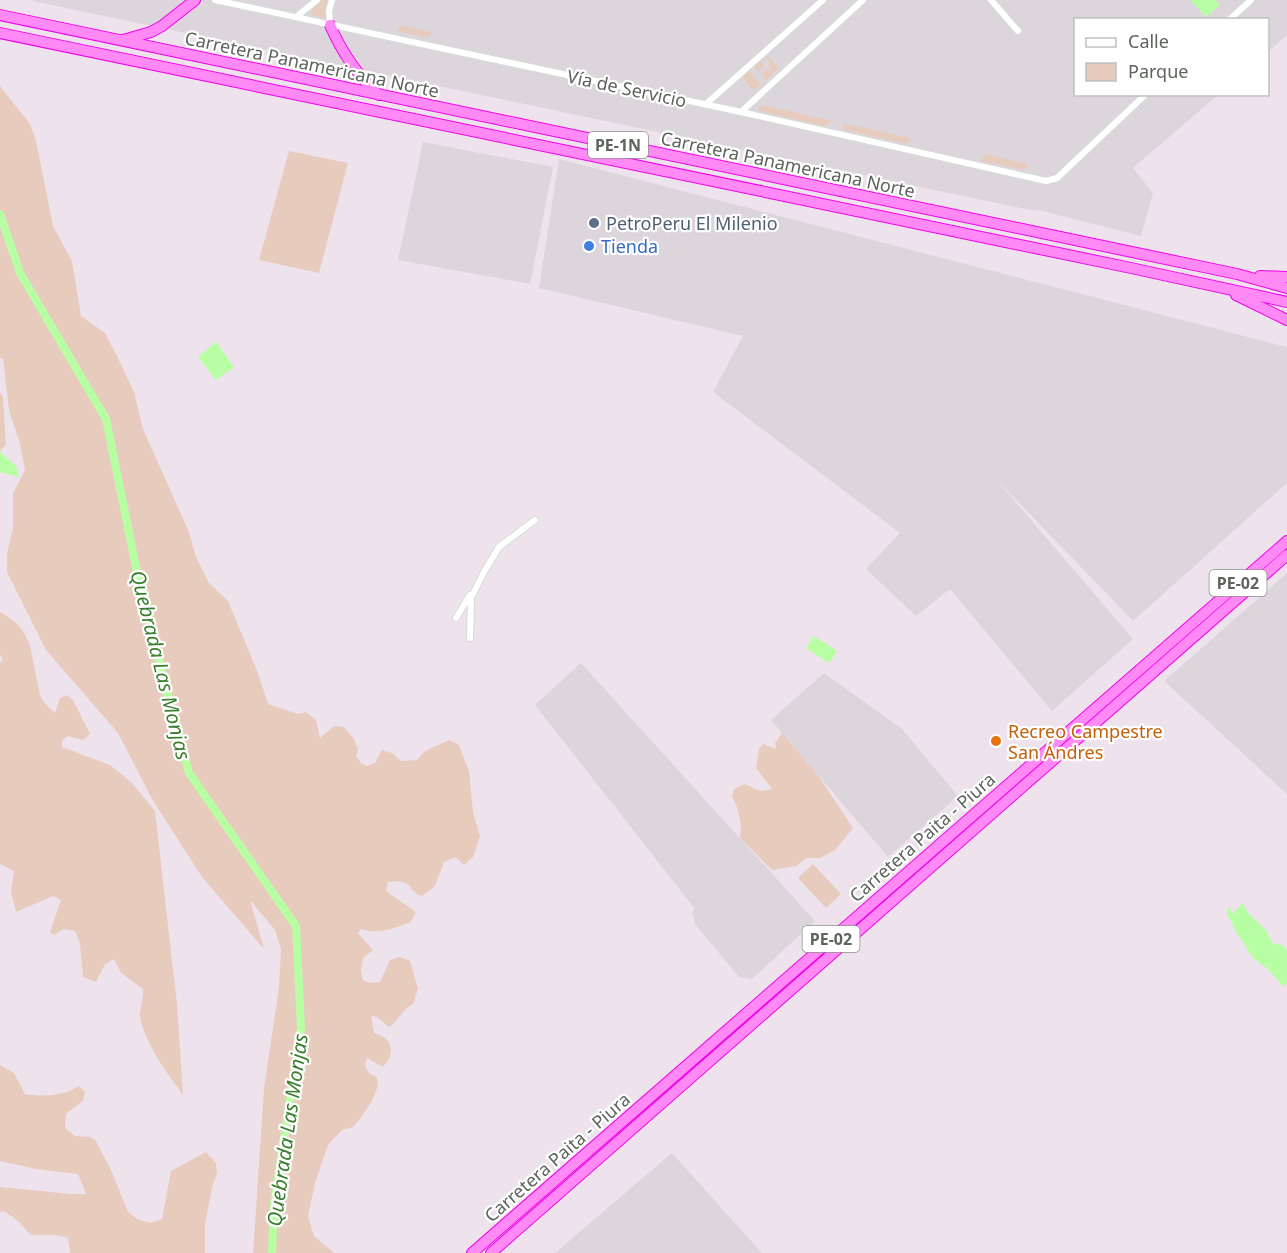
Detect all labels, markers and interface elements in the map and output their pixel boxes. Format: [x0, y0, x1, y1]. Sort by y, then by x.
legend [1074, 18, 1269, 96]
street label: Carretera Panamericana Norte [183, 25, 441, 103]
text: Calle [1128, 29, 1169, 53]
text: Parque [1128, 59, 1188, 83]
street label: Vía de Servicio [565, 64, 689, 112]
street label: Carretera Panamericana Norte [659, 125, 917, 203]
road number: PE-1N [588, 132, 648, 158]
place label: PetroPeru El Milenio [606, 211, 778, 235]
marker: PetroPeru El Milenio [587, 216, 601, 230]
place label: Tienda [601, 234, 658, 258]
marker: Tienda [582, 239, 596, 253]
water label: Quebrada Las Monjas [124, 568, 198, 763]
road number: PE-02 [1210, 570, 1266, 596]
place label: Recreo Campestre San Ándres [1008, 719, 1163, 764]
marker: Recreo Campestre San Ándres [989, 734, 1003, 748]
street label: Carretera Paita - Piura [844, 767, 1000, 907]
road number: PE-02 [802, 926, 860, 952]
water label: Quebrada Las Monjas [260, 1032, 314, 1228]
street label: Carretera Paita - Piura [479, 1087, 635, 1227]

